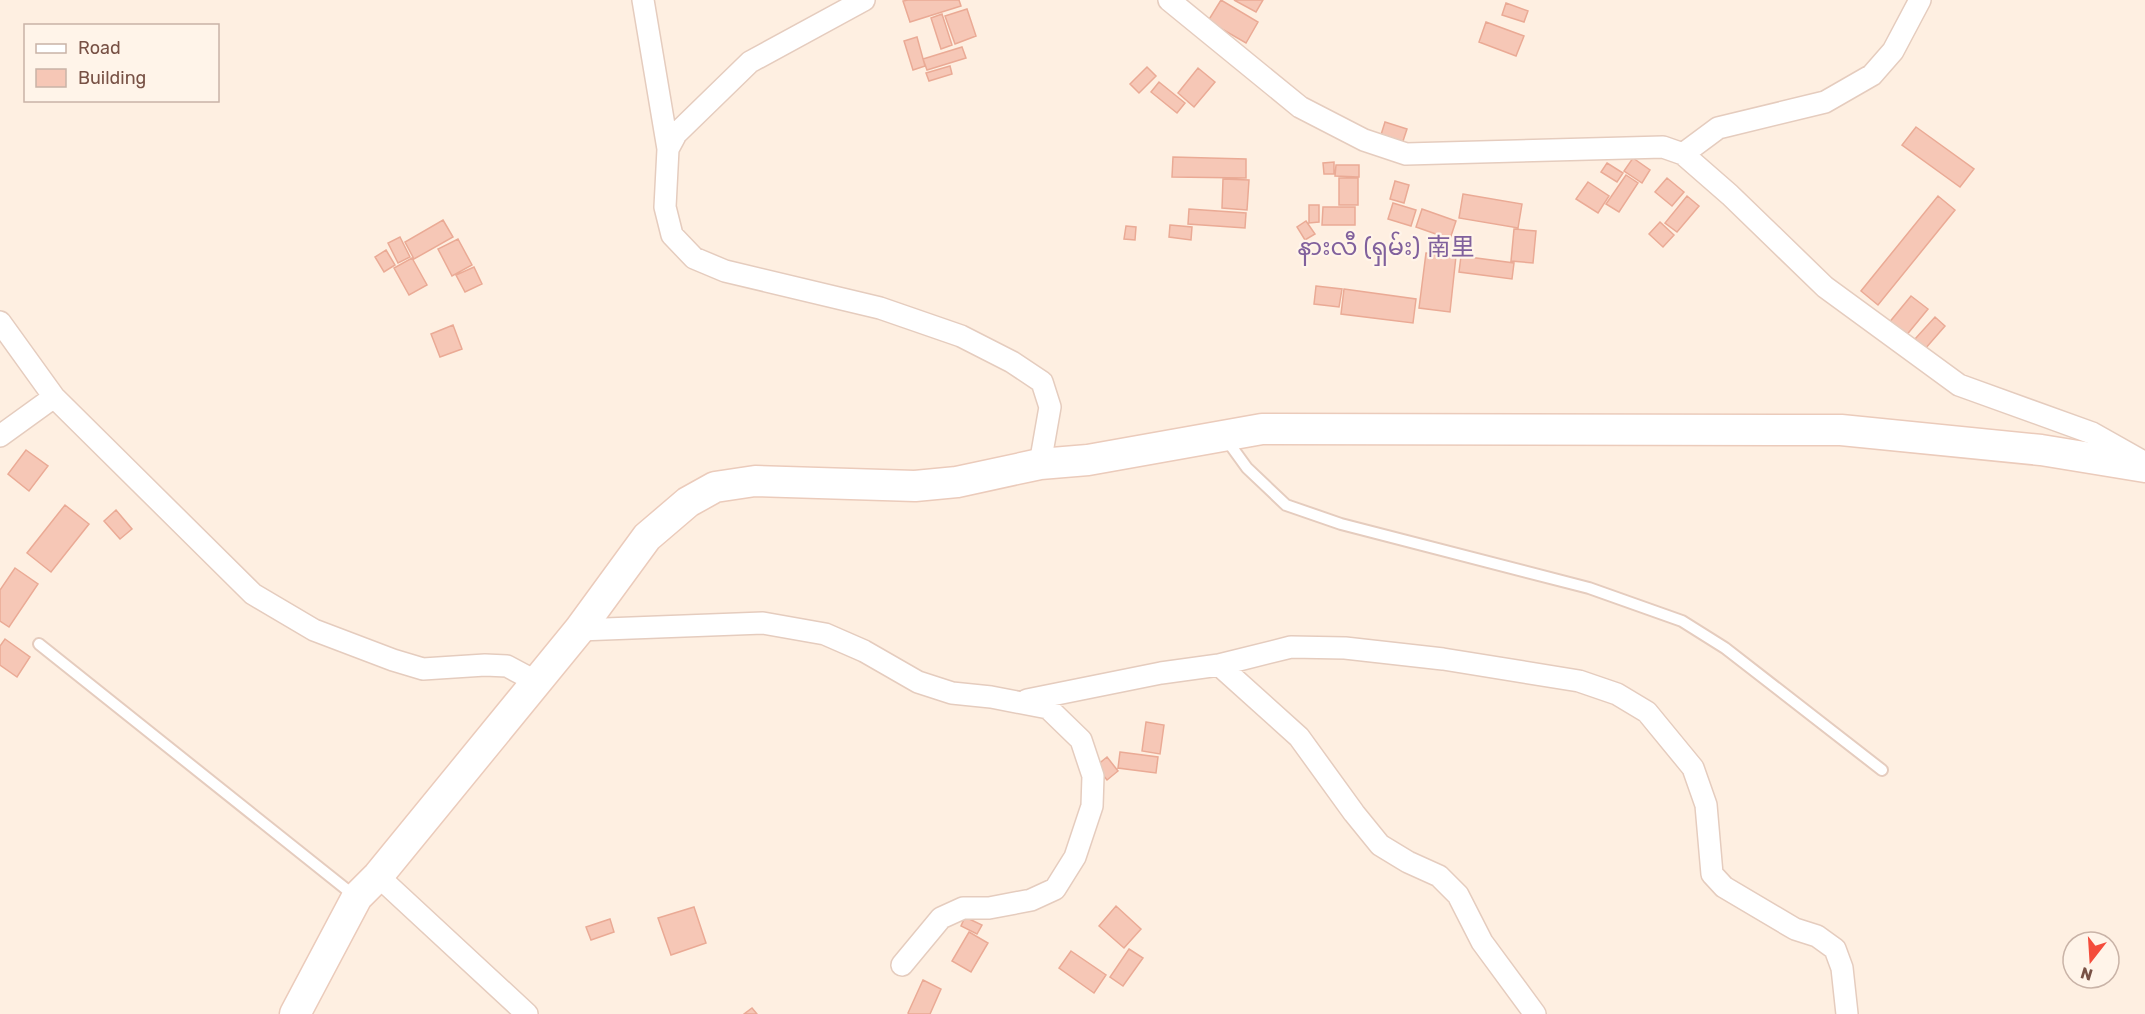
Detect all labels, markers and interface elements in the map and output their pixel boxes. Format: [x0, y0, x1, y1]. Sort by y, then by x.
legend [24, 24, 219, 102]
text: Road [78, 37, 121, 59]
text: Building [78, 67, 146, 89]
district label: နားလီ (ရှမ်း) 南里 [1298, 231, 1474, 266]
north arrow [2061, 930, 2121, 990]
text: N [2078, 963, 2095, 985]

